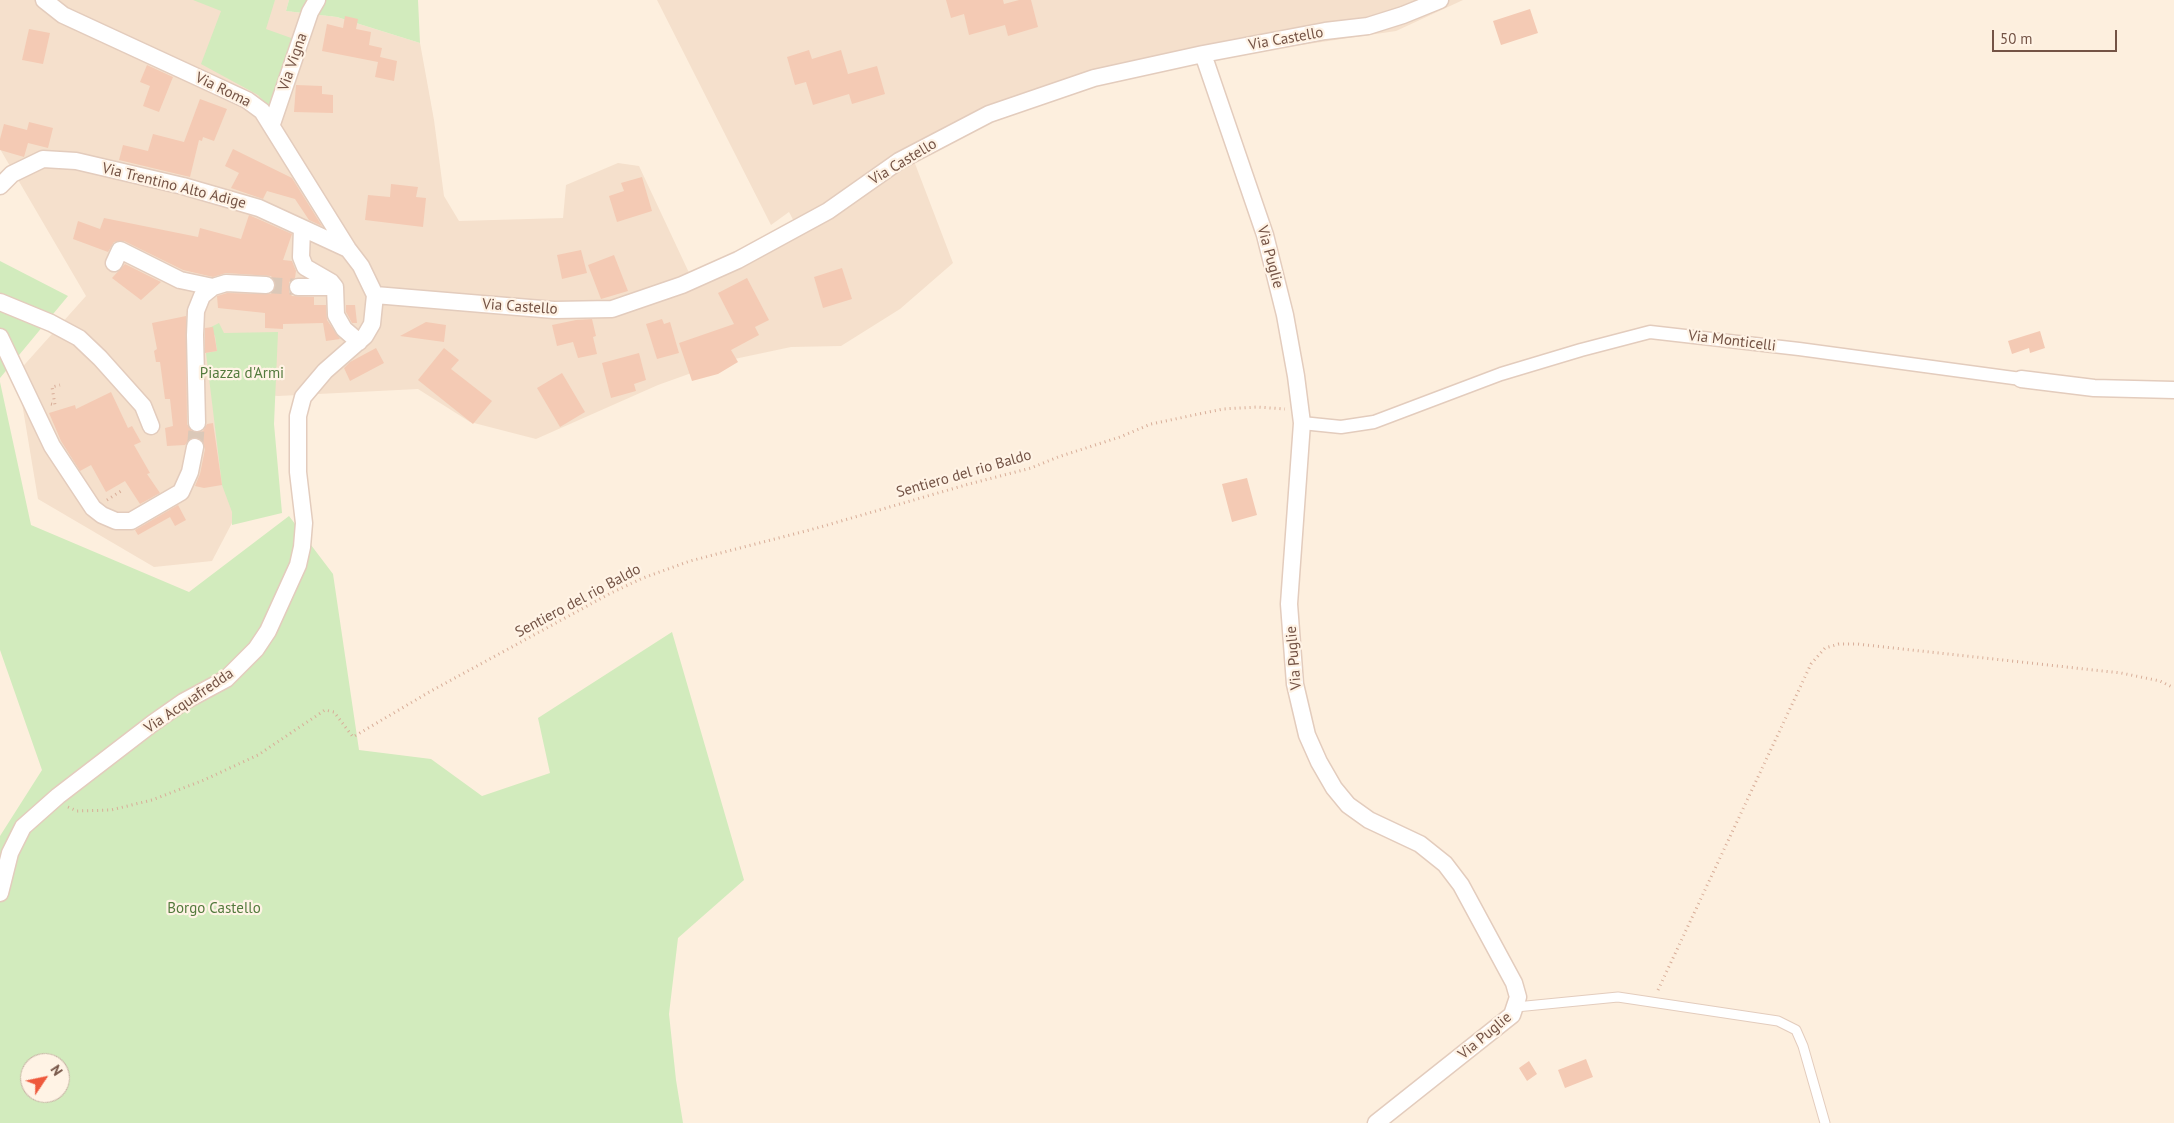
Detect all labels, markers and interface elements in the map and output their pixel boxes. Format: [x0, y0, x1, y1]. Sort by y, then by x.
scale bar [1994, 20, 2119, 52]
street label: Via Castello [1247, 24, 1325, 54]
text: 50 m [2000, 29, 2033, 48]
street label: Via Vigna [275, 31, 311, 93]
street label: Via Roma [192, 69, 254, 111]
street label: Via Castello [866, 135, 940, 189]
street label: Via Trentino Alto Adige [100, 159, 248, 213]
street label: Via Puglie [1253, 224, 1287, 290]
street label: Via Castello [482, 295, 558, 319]
street label: Via Monticelli [1687, 327, 1777, 355]
park label: Piazza d'Armi [200, 365, 284, 383]
street label: Sentiero del rio Baldo [894, 446, 1034, 502]
street label: Sentiero del rio Baldo [512, 560, 644, 642]
street label: Via Puglie [1282, 625, 1306, 691]
street label: Via Acquafredda [141, 665, 237, 737]
park label: Borgo Castello [167, 900, 261, 918]
street label: Via Puglie [1455, 1009, 1515, 1063]
north arrow [20, 1053, 70, 1103]
text: N [47, 1061, 67, 1079]

